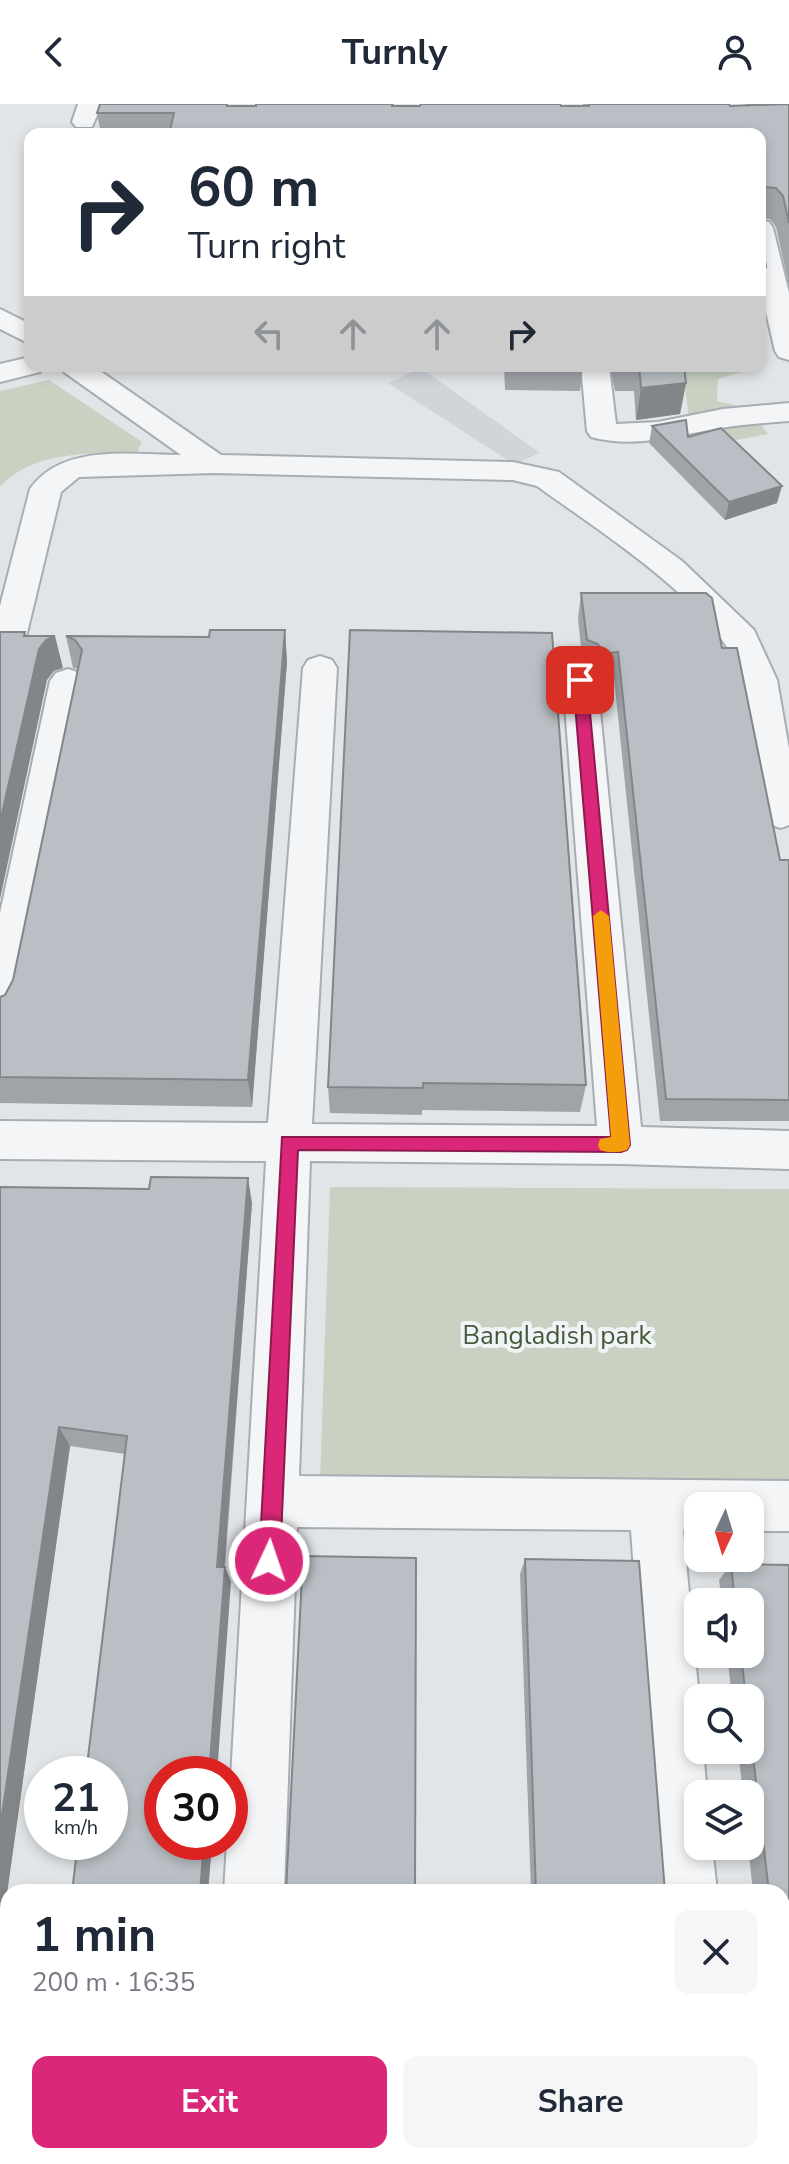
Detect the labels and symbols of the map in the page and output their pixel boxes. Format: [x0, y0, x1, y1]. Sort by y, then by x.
pin [546, 646, 614, 714]
park label: Bangladish park [462, 1318, 653, 1353]
north arrow [684, 1492, 764, 1572]
position arrow [227, 1519, 311, 1603]
speed limit sign: 30 [144, 1756, 248, 1860]

